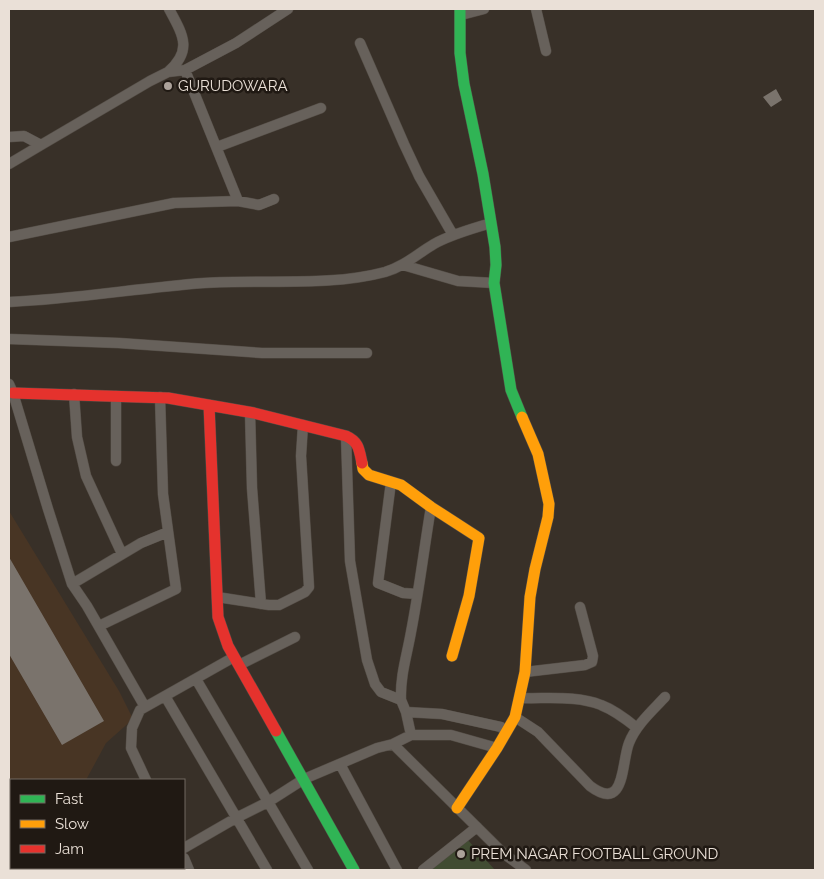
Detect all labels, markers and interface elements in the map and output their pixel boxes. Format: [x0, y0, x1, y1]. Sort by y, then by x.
place label: GURUDOWARA [178, 77, 288, 95]
marker: GURUDOWARA [162, 80, 174, 92]
legend [10, 779, 185, 869]
text: Fast [55, 790, 83, 808]
text: Slow [55, 815, 89, 833]
text: Jam [55, 840, 84, 858]
place label: PREM NAGAR FOOTBALL GROUND [471, 845, 718, 863]
marker: PREM NAGAR FOOTBALL GROUND [455, 848, 467, 860]

